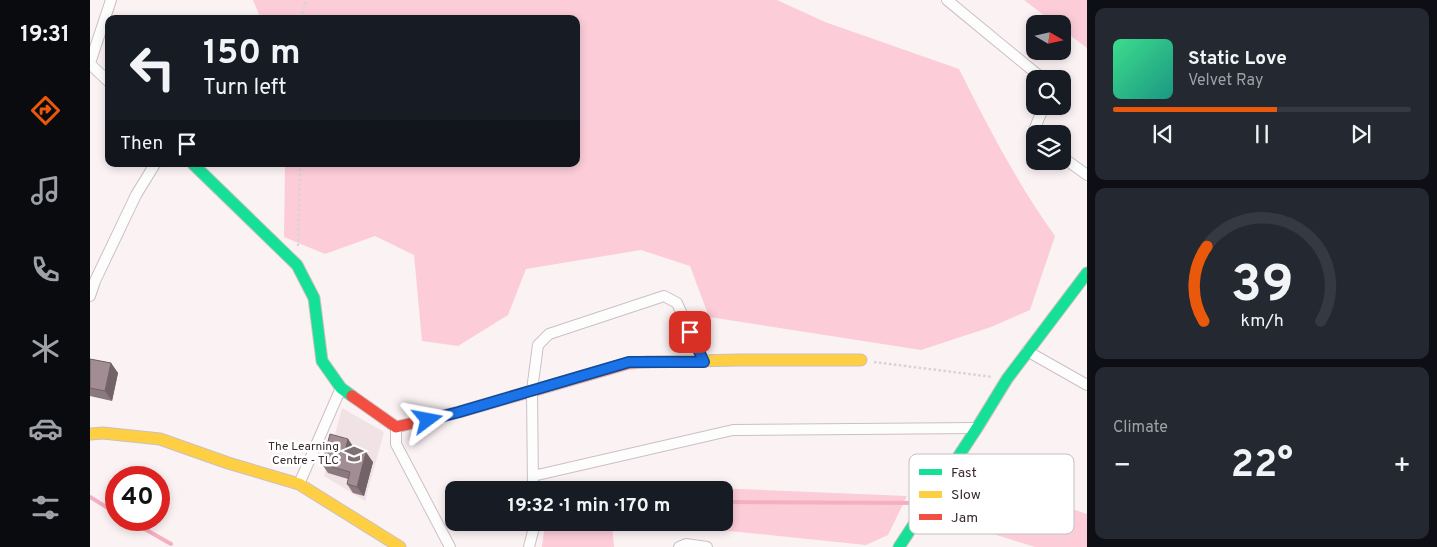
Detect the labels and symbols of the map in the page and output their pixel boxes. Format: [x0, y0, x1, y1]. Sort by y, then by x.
north arrow [1026, 15, 1071, 60]
pin [669, 311, 711, 353]
position arrow [401, 393, 453, 445]
place label: The Learning Centre - TLC [268, 439, 339, 469]
school or university icon: The Learning Centre - TLC [343, 443, 365, 465]
legend [909, 454, 1074, 534]
text: Fast [951, 465, 977, 482]
speed limit sign: 40 [105, 466, 170, 531]
text: Slow [951, 487, 981, 504]
text: Jam [951, 510, 978, 527]

